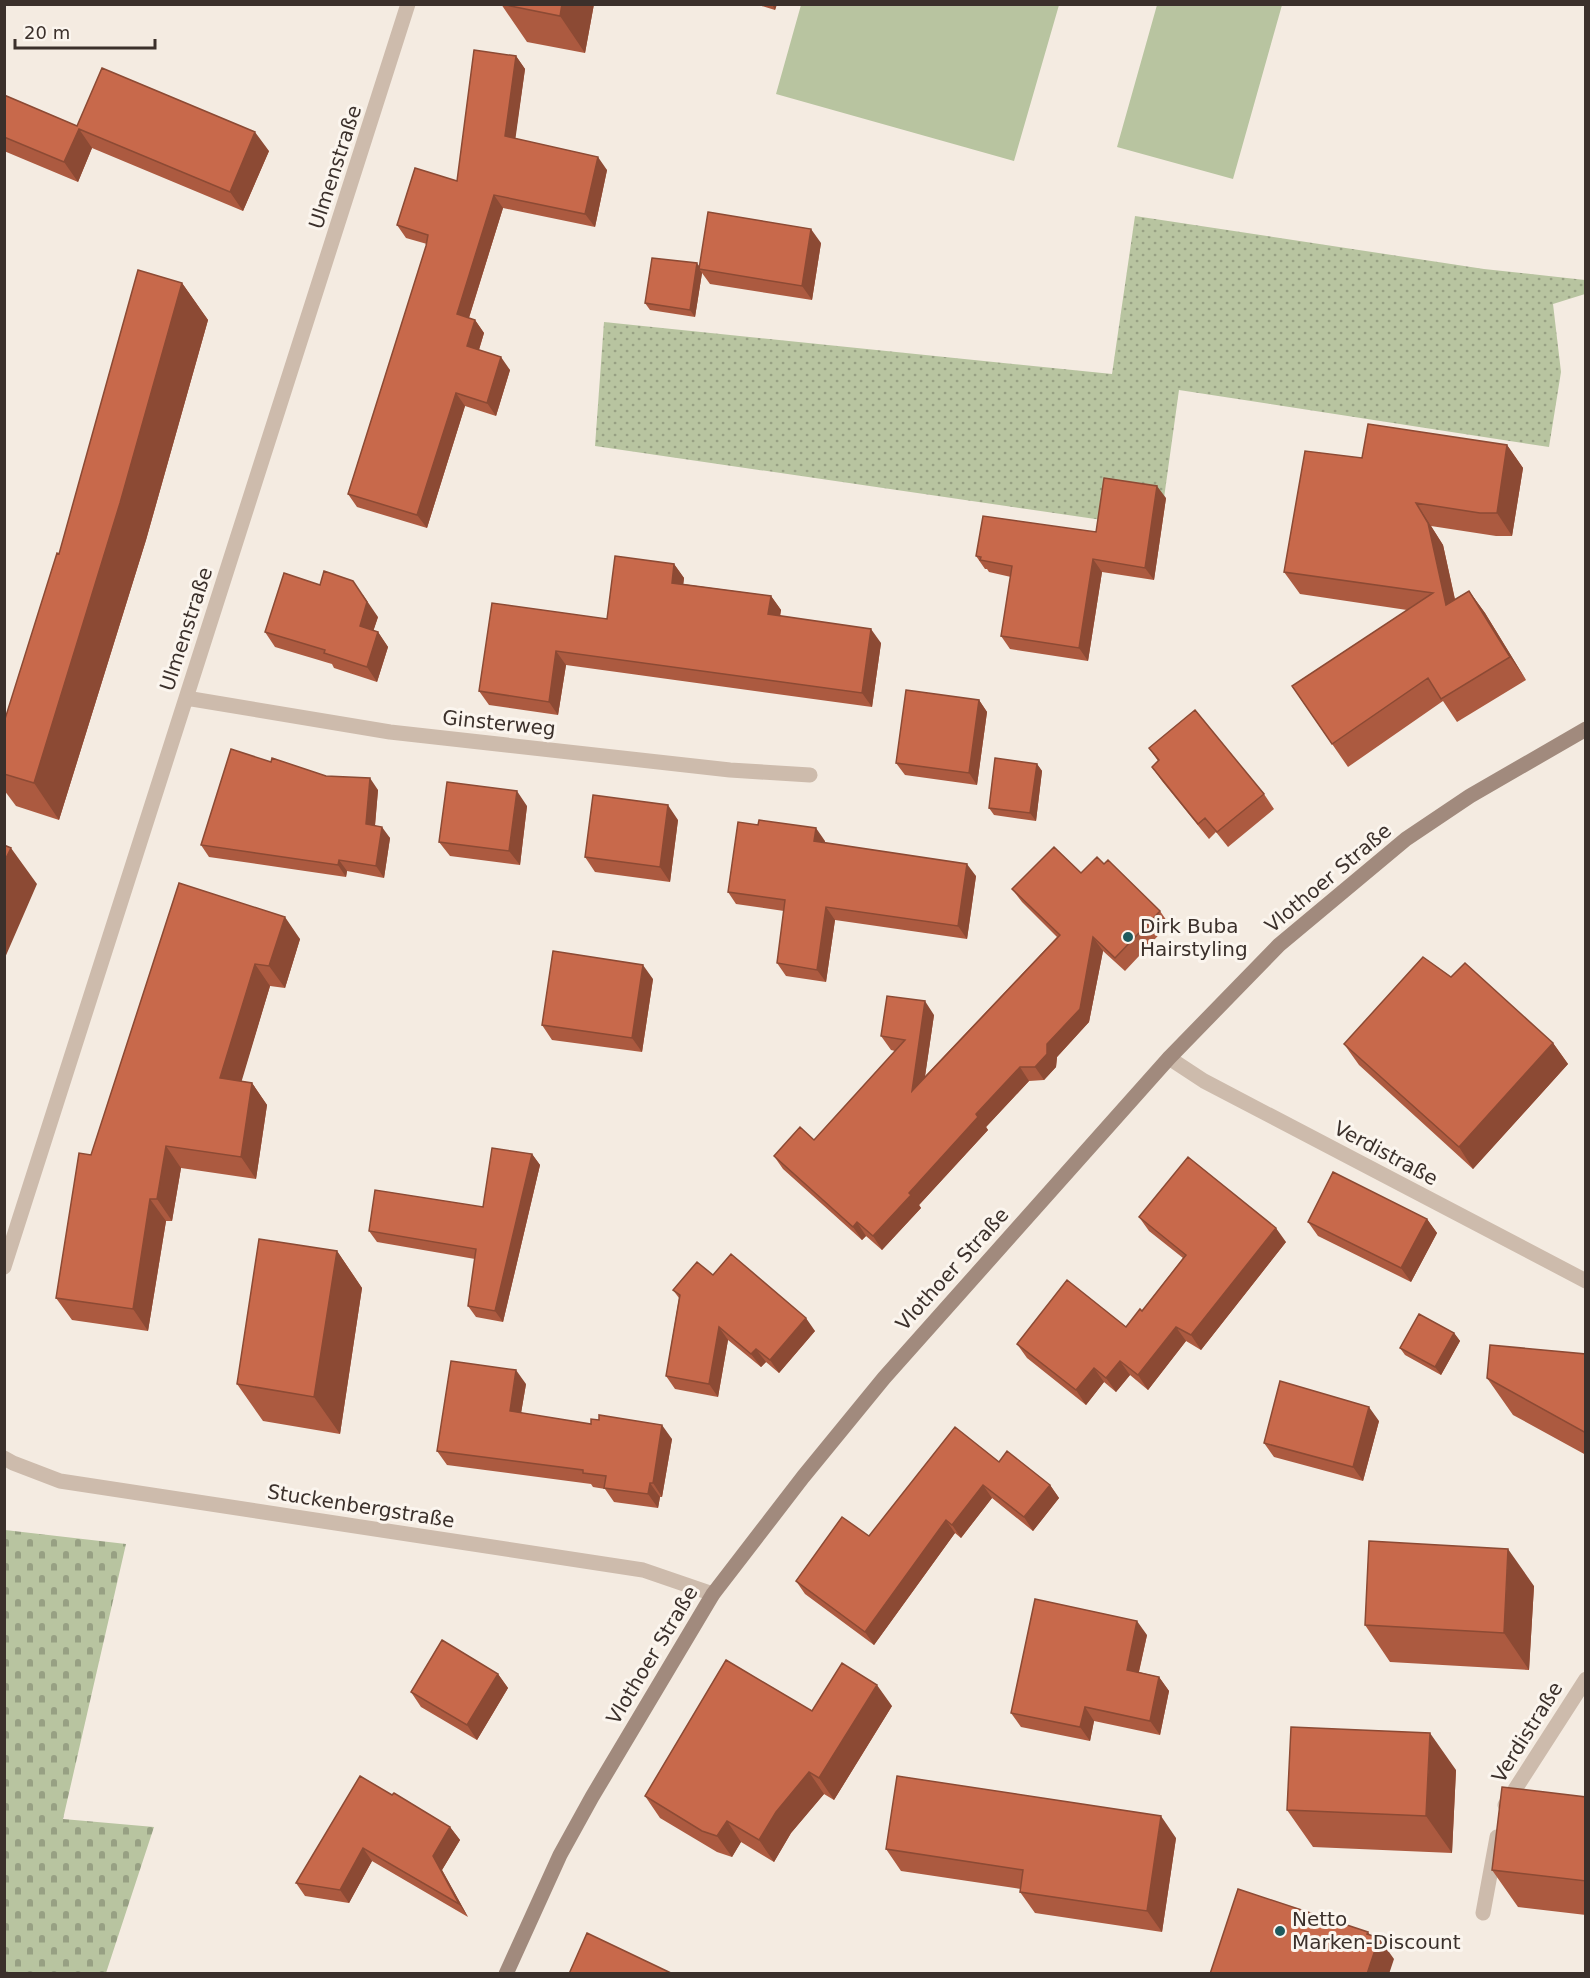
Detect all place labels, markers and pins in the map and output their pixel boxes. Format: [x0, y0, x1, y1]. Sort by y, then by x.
place label: Dirk Buba Hairstyling [1140, 914, 1248, 961]
marker: Dirk Buba Hairstyling [1121, 930, 1135, 944]
place label: Netto Marken-Discount [1292, 1907, 1461, 1954]
marker: Netto Marken-Discount [1273, 1924, 1287, 1938]

